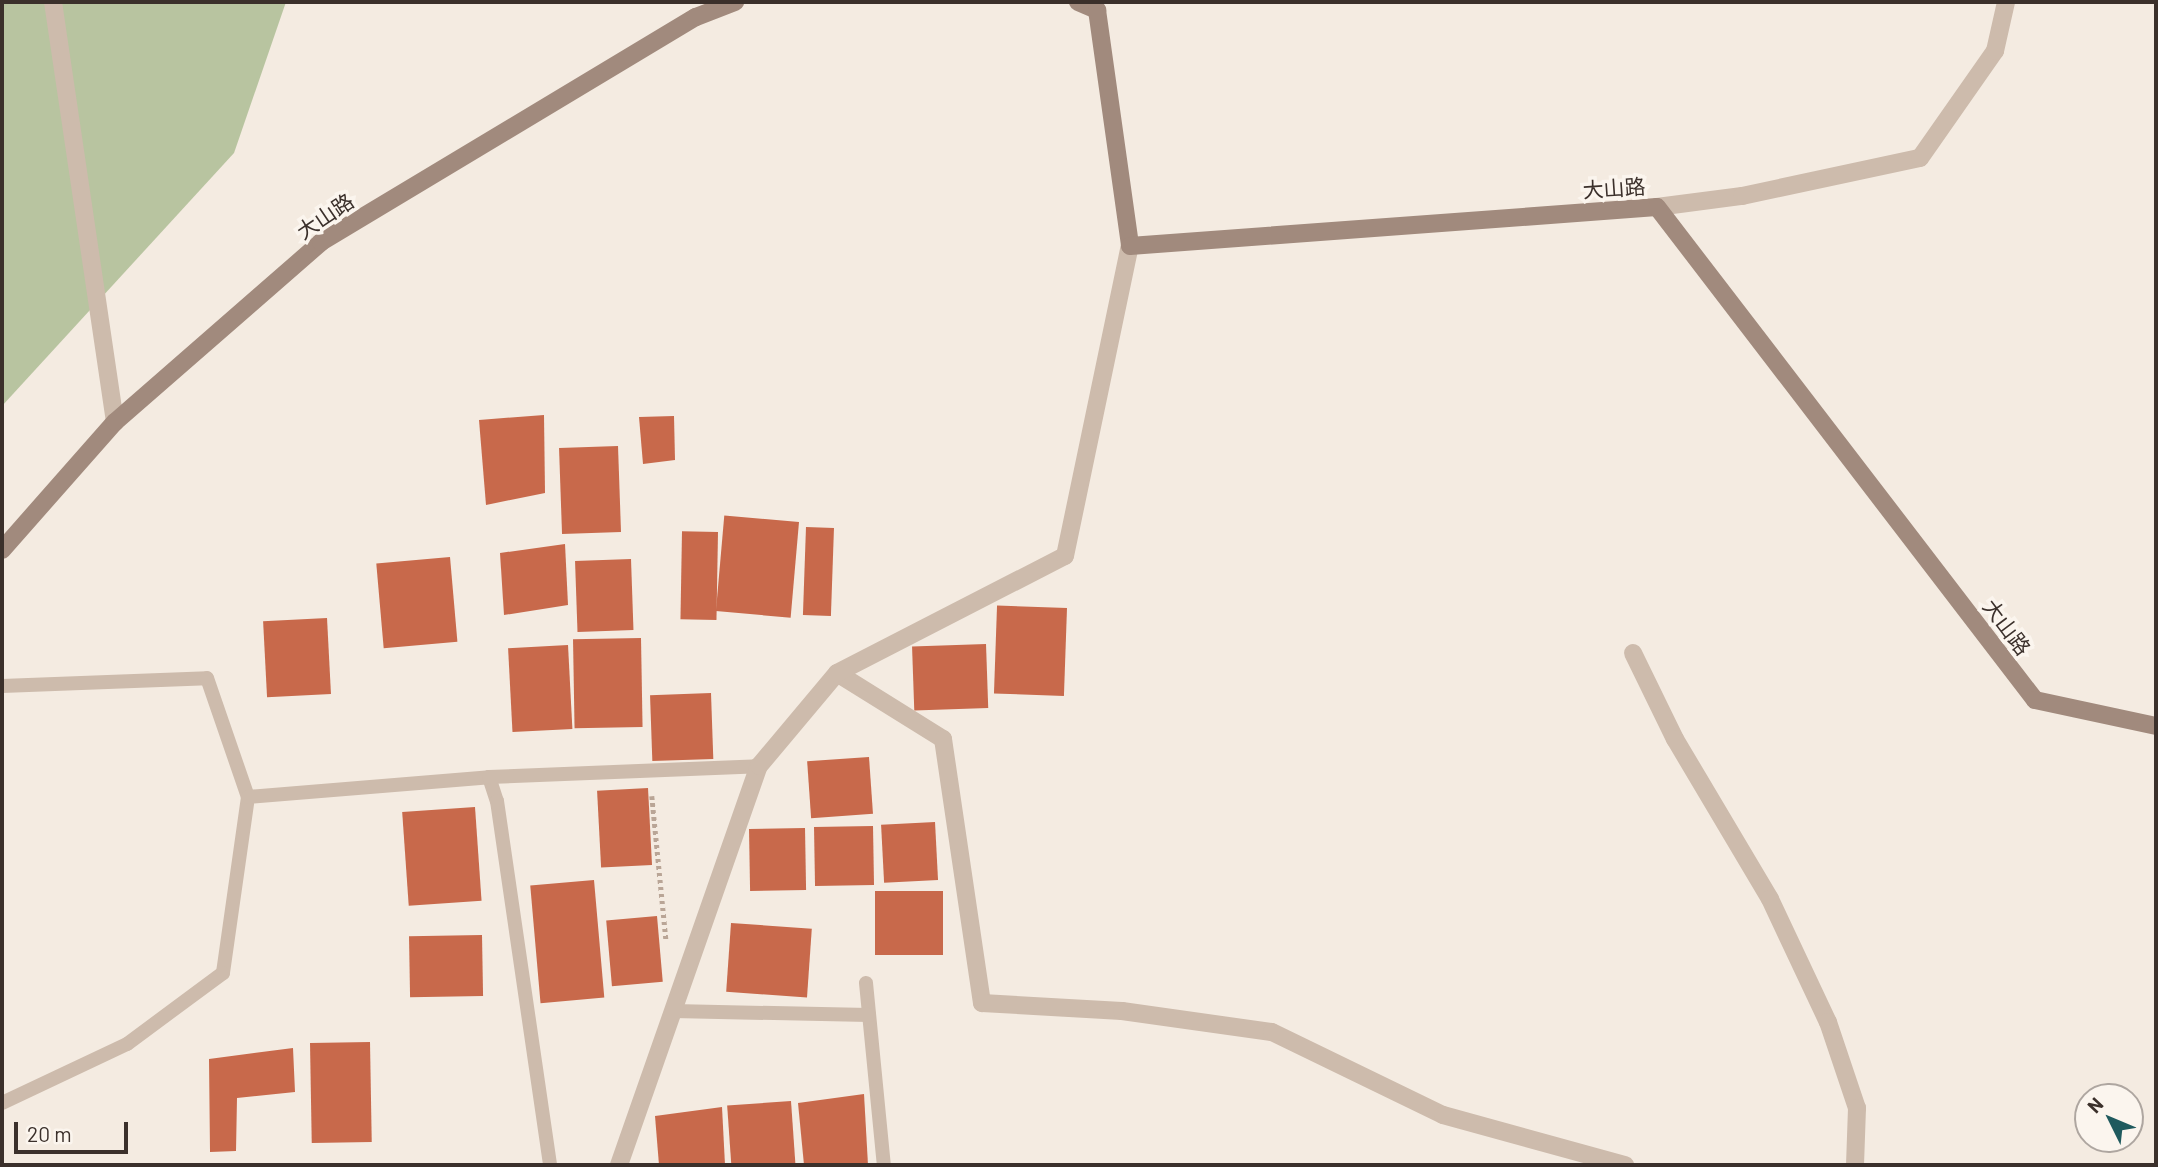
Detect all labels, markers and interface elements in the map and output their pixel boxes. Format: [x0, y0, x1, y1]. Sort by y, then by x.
street label: 大山路 [1582, 173, 1646, 203]
street label: 大山路 [292, 188, 358, 244]
street label: 大山路 [1978, 594, 2036, 660]
north arrow [2074, 1083, 2144, 1153]
text: N [2082, 1092, 2107, 1117]
scale bar [18, 1108, 131, 1152]
text: 20 m [27, 1121, 72, 1146]

